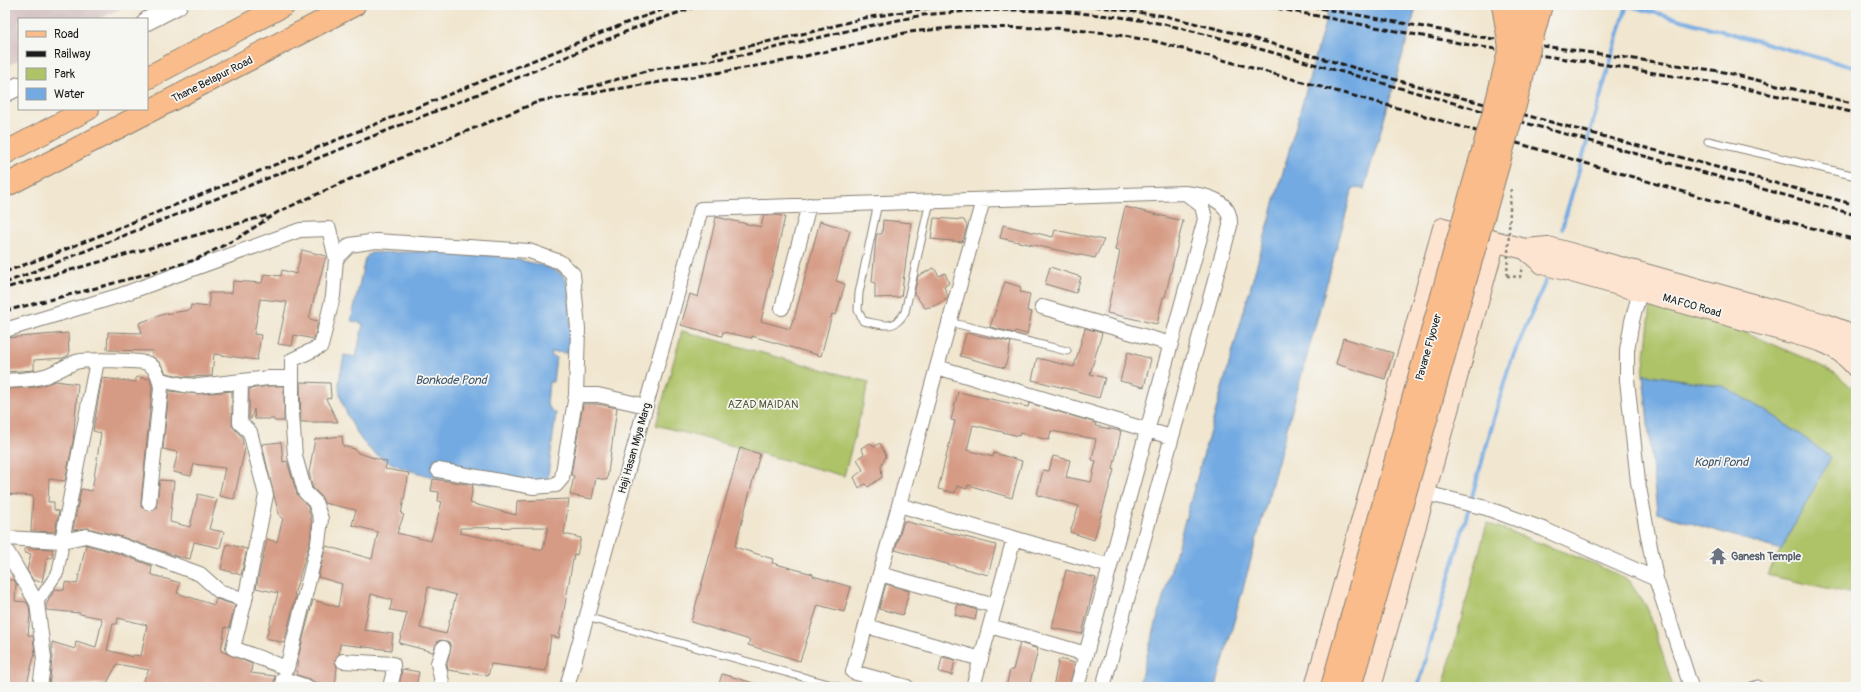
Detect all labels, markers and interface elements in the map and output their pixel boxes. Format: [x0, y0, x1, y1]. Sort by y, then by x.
legend [18, 18, 148, 110]
text: Road [54, 27, 79, 42]
text: Railway [54, 47, 90, 62]
street label: Thane Belapur Road [169, 53, 255, 106]
text: Park [54, 67, 75, 82]
text: Water [54, 87, 85, 102]
street label: MAFCO Road [1661, 291, 1723, 320]
street label: Pavane Flyover [1413, 312, 1444, 382]
water label: Bonkode Pond [415, 373, 489, 388]
park label: AZAD MAIDAN [728, 398, 798, 411]
street label: Haji Hasan Miya Marg [615, 401, 654, 495]
water label: Kopri Pond [1694, 455, 1750, 470]
temple icon: Ganesh Temple [1708, 546, 1728, 566]
place label: Ganesh Temple [1731, 550, 1802, 563]

